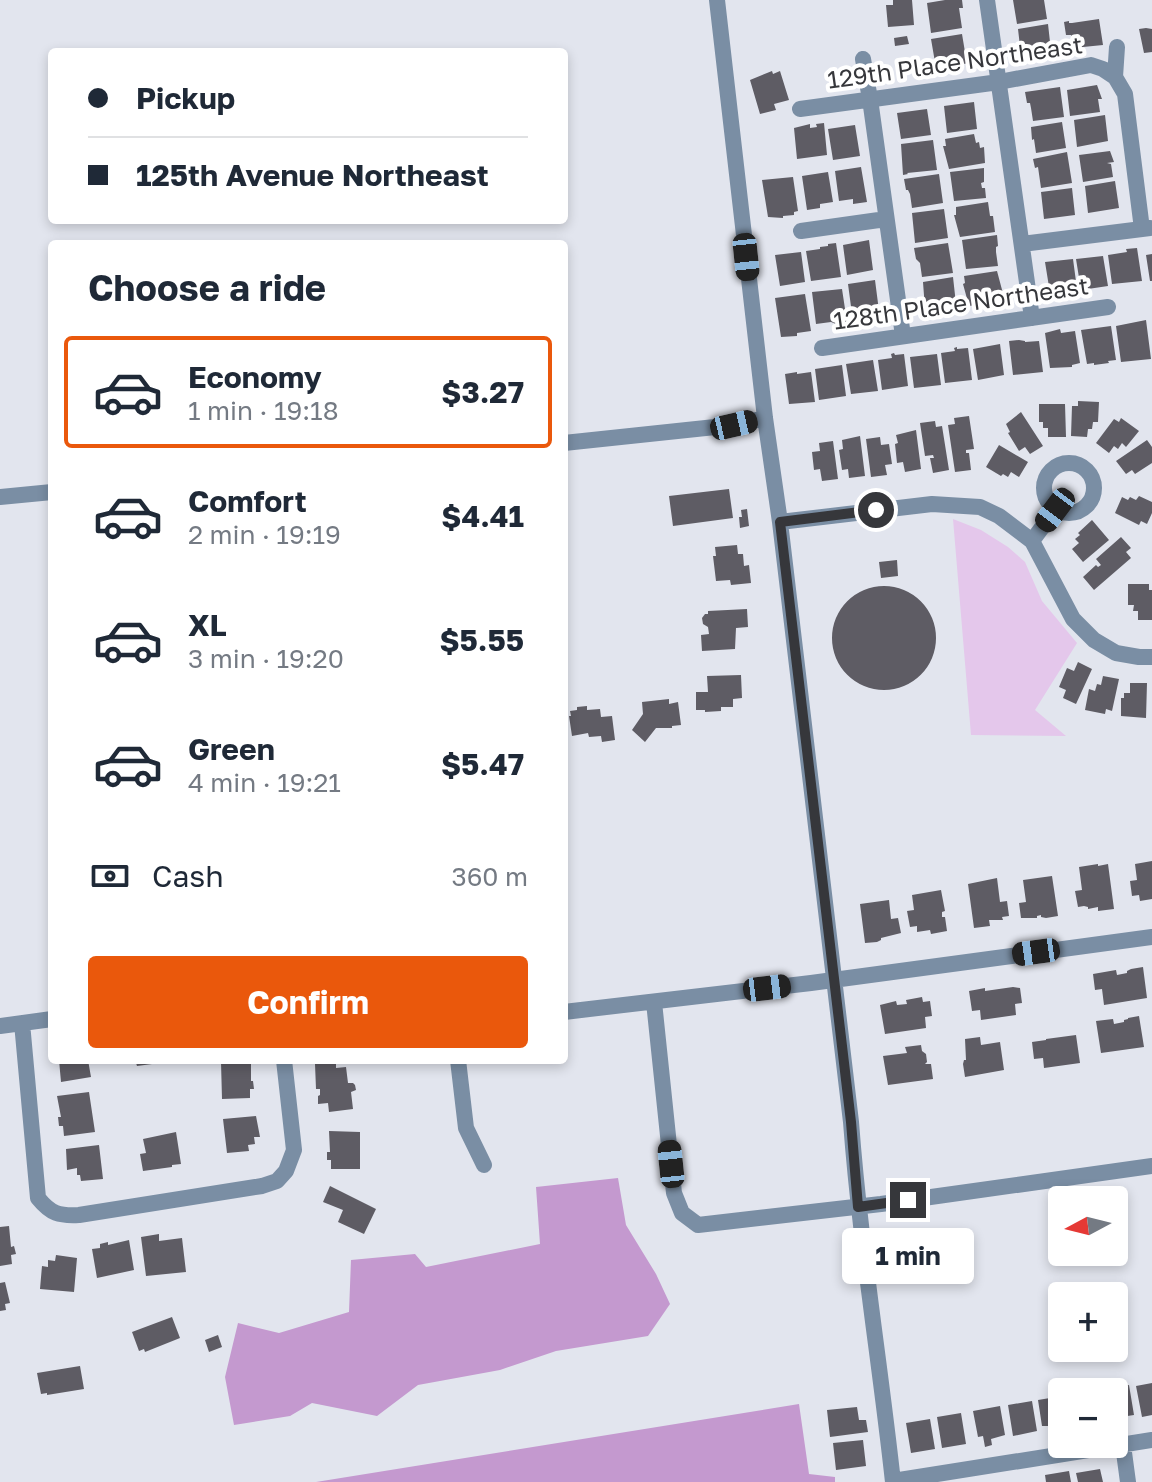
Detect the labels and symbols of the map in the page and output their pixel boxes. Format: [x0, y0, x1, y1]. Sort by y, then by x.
street label: 129th Place Northeast [826, 29, 1084, 94]
car [732, 232, 760, 282]
street label: 128th Place Northeast [831, 270, 1090, 335]
car [708, 408, 760, 442]
car [1031, 484, 1079, 536]
route start [858, 492, 894, 528]
car [1011, 937, 1061, 967]
car [742, 973, 792, 1003]
car [657, 1139, 685, 1189]
route end [890, 1182, 926, 1218]
north arrow [1048, 1186, 1128, 1266]
callout: 1 min [842, 1228, 974, 1284]

